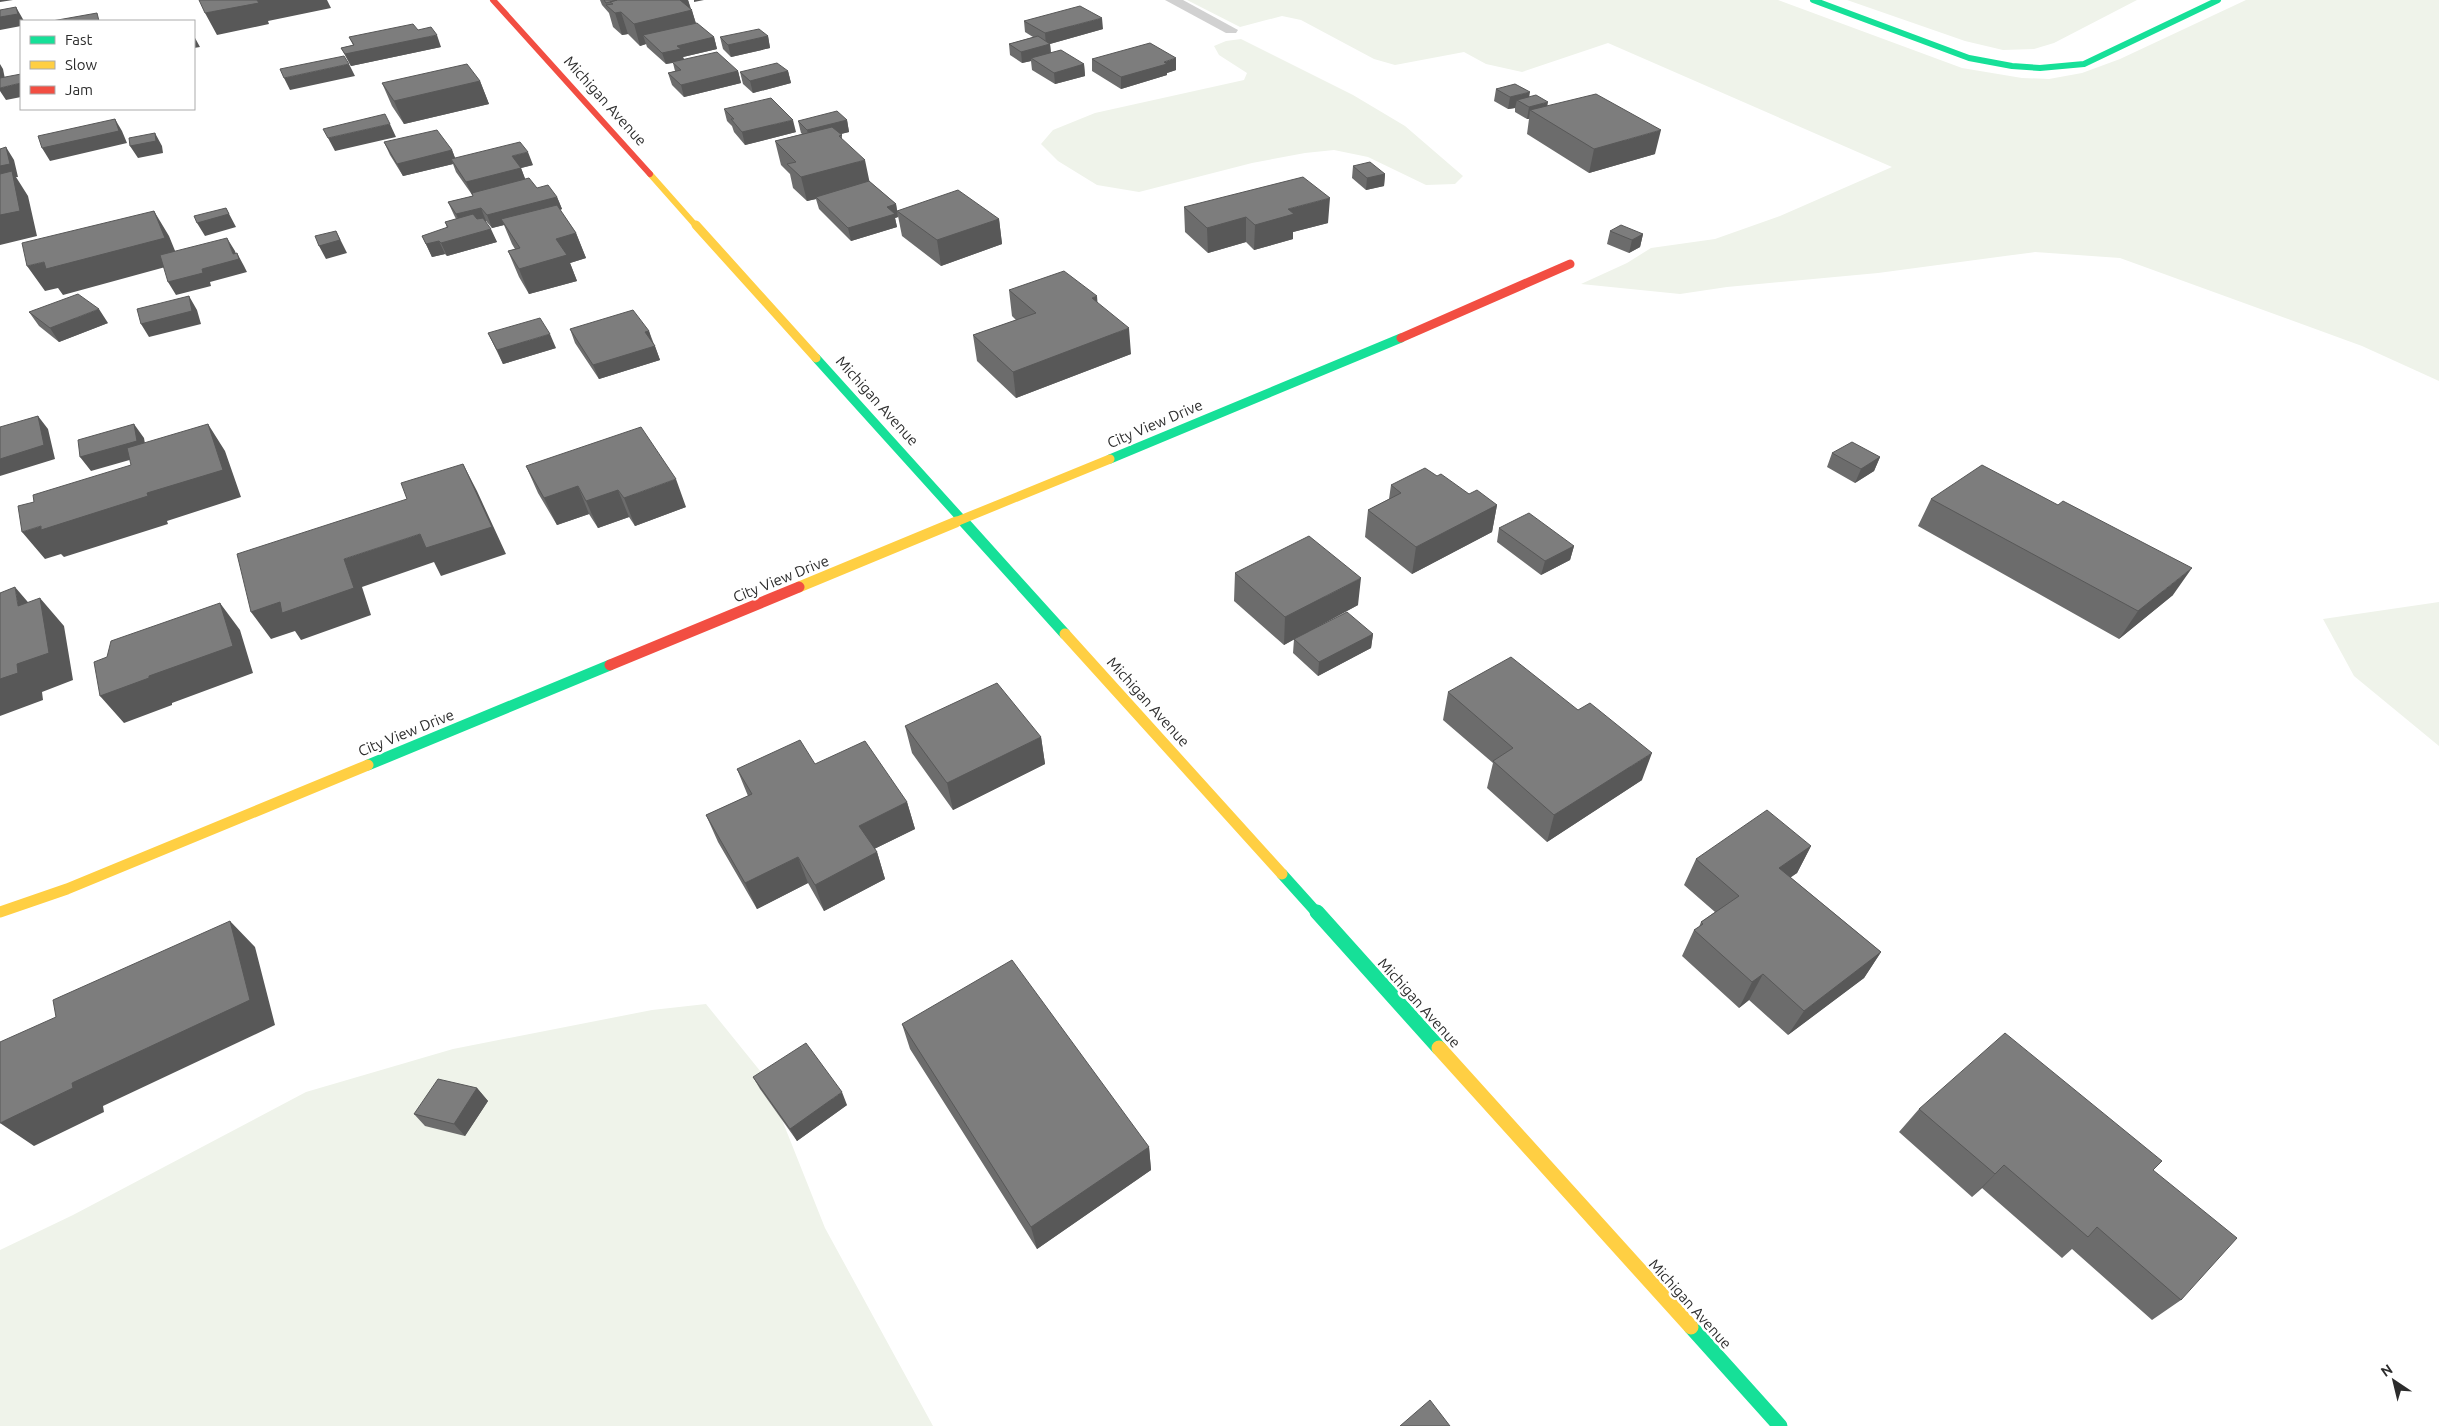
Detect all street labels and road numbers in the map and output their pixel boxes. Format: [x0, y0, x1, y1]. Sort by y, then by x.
street label: Michigan Avenue [561, 52, 650, 149]
street label: Michigan Avenue [833, 352, 922, 449]
street label: City View Drive [1105, 396, 1205, 451]
street label: City View Drive [730, 552, 831, 606]
street label: Michigan Avenue [1104, 653, 1193, 750]
street label: City View Drive [355, 706, 456, 760]
street label: Michigan Avenue [1375, 954, 1464, 1051]
street label: Michigan Avenue [1646, 1255, 1735, 1352]

